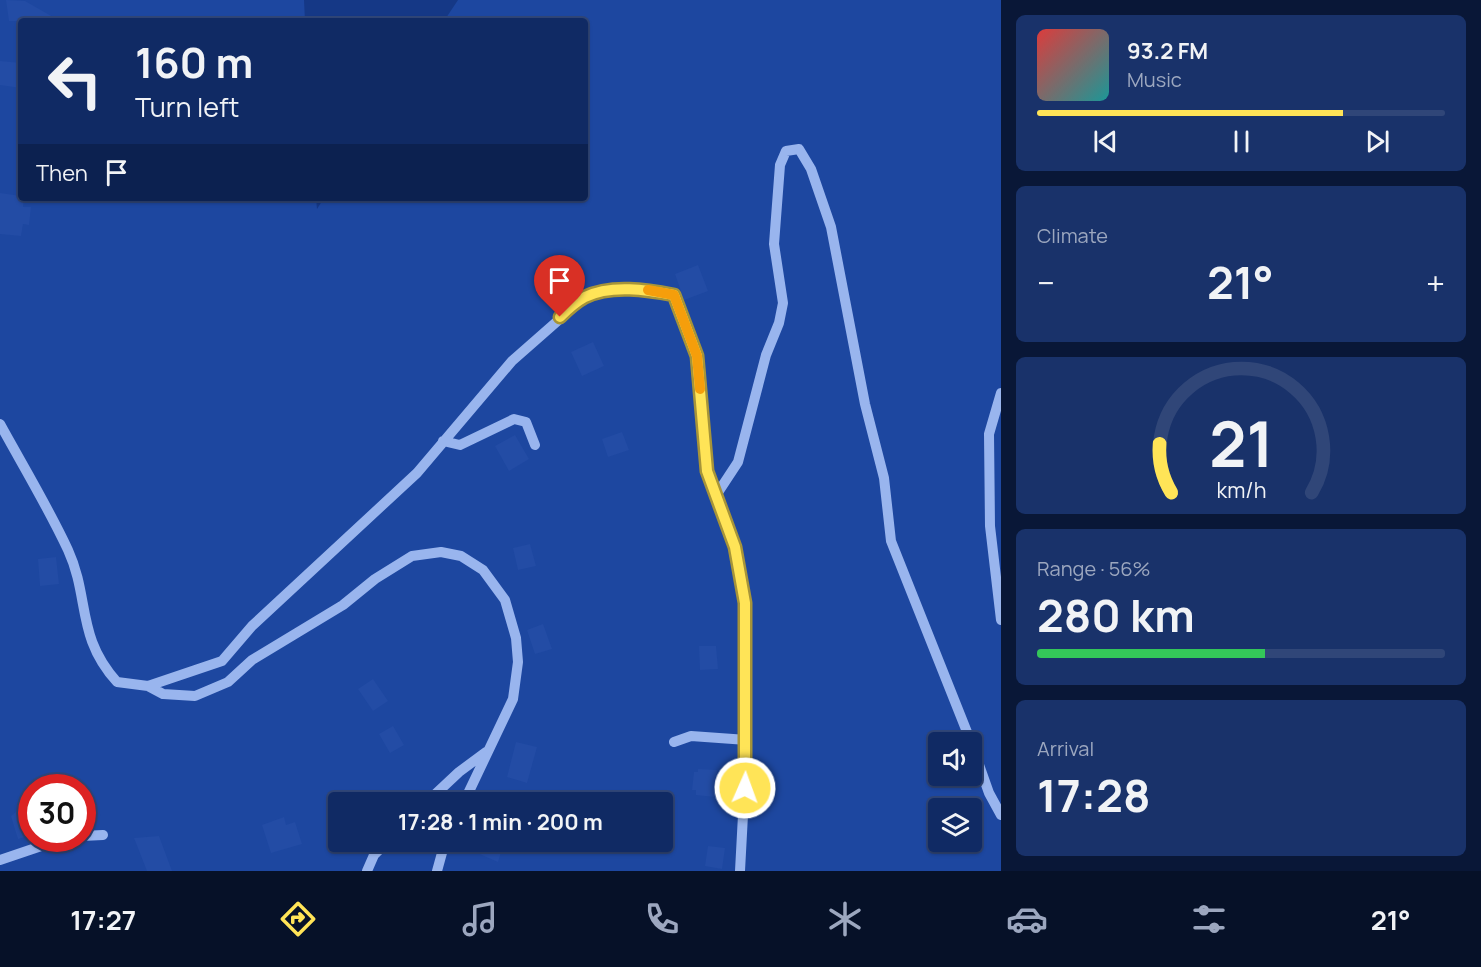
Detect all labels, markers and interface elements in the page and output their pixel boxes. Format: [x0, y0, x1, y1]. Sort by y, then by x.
text: 160 m [135, 33, 253, 91]
text: 93.2 FM [1127, 36, 1208, 66]
icon: left [36, 42, 114, 120]
text: Music [1127, 66, 1182, 93]
text: Turn left [135, 88, 239, 125]
icon: previous [1089, 125, 1122, 158]
icon: pause [1225, 125, 1258, 158]
icon: next [1361, 125, 1394, 158]
icon: arrive [100, 156, 133, 189]
text: Then [36, 158, 88, 188]
text: Climate [1037, 222, 1108, 249]
text: 21° [1207, 251, 1274, 313]
pin [534, 255, 585, 317]
text: − [1037, 260, 1055, 305]
text: + [1426, 260, 1445, 305]
icon: arrive [543, 264, 576, 297]
text: 21 [1209, 400, 1273, 486]
text: km/h [1216, 475, 1266, 504]
text: Range · 56% [1037, 555, 1151, 582]
text: 280 km [1037, 584, 1195, 646]
map controls [928, 732, 982, 852]
button: sound [928, 732, 982, 786]
text: Arrival [1037, 735, 1094, 762]
position arrow [713, 756, 777, 820]
text: 17:28 [1037, 764, 1151, 826]
speed limit sign: 30 [18, 774, 96, 852]
button: layers [928, 798, 982, 852]
text: 17:28 · 1 min · 200 m [398, 807, 603, 837]
icon: directions [277, 898, 319, 940]
icon: music [459, 898, 501, 940]
icon: phone [641, 898, 683, 940]
icon: climate [824, 898, 866, 940]
icon: car [1006, 898, 1048, 940]
icon: filters [1188, 898, 1230, 940]
text: 17:27 [70, 901, 136, 938]
text: 21° [1371, 901, 1411, 938]

